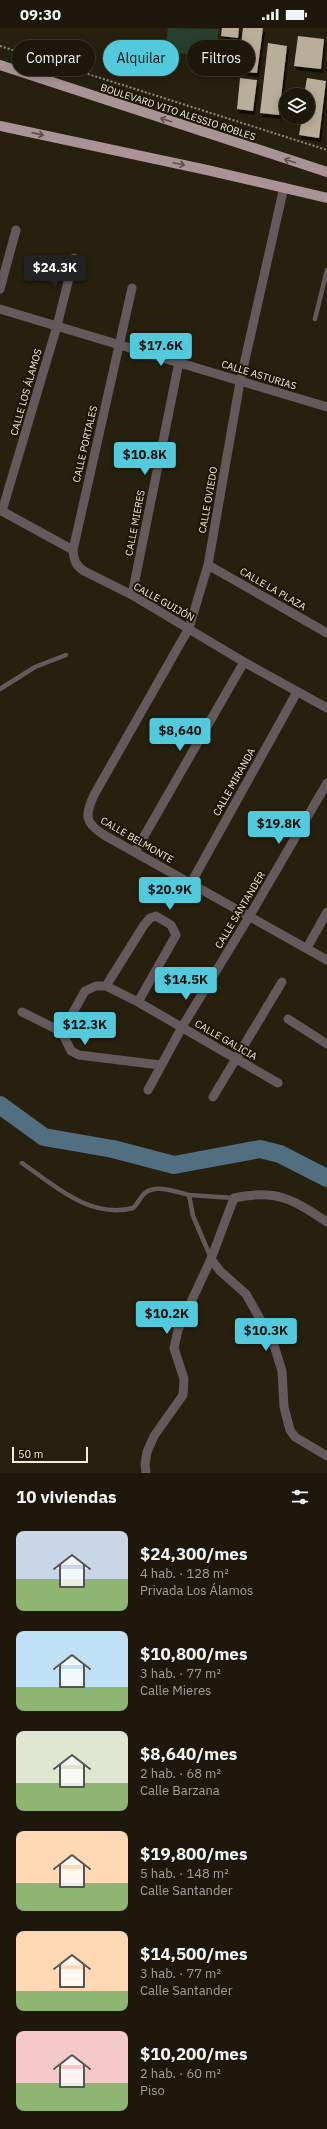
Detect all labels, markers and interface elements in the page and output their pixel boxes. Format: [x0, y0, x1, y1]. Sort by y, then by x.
text: 09:30 [20, 5, 61, 24]
chip: Comprar [12, 40, 95, 76]
chip: Alquilar [103, 40, 179, 76]
chip: Filtros [187, 40, 255, 76]
street label: BOULEVARD VITO ALESSIO ROBLES [99, 81, 257, 143]
map controls [279, 88, 315, 124]
button: layers [279, 88, 315, 124]
one-way arrow [161, 116, 173, 124]
one-way arrow [31, 131, 44, 139]
one-way arrow [283, 157, 296, 164]
one-way arrow [172, 160, 185, 168]
pin: $24.3K [22, 255, 88, 289]
text: $24.3K [33, 259, 77, 276]
pin: $17.6K [128, 333, 194, 367]
text: $17.6K [139, 337, 183, 354]
street label: CALLE LOS ÁLAMOS [7, 347, 45, 437]
street label: CALLE ASTURIAS [220, 357, 298, 393]
street label: CALLE PORTALES [70, 404, 100, 484]
pin: $10.8K [112, 442, 178, 476]
text: $10.8K [123, 446, 167, 463]
street label: CALLE OVIEDO [196, 466, 220, 534]
street label: CALLE MIERES [122, 489, 148, 557]
street label: CALLE LA PLAZA [237, 565, 309, 614]
street label: CALLE GUIJÓN [131, 580, 197, 624]
pin: $8,640 [147, 718, 213, 752]
text: $8,640 [158, 722, 202, 739]
street label: CALLE MIRANDA [210, 745, 258, 818]
pin: $19.8K [246, 811, 312, 845]
street label: CALLE BELMONTE [98, 814, 176, 866]
text: $19.8K [257, 815, 301, 832]
street label: CALLE SANTANDER [212, 869, 268, 951]
pin: $20.9K [137, 877, 203, 911]
text: $20.9K [148, 881, 192, 898]
pin: $14.5K [153, 967, 219, 1001]
text: $14.5K [164, 971, 208, 988]
pin: $12.3K [52, 1012, 118, 1046]
text: $12.3K [63, 1016, 107, 1033]
street label: CALLE GALICIA [193, 1017, 260, 1063]
pin: $10.2K [134, 1301, 200, 1335]
text: $10.2K [145, 1305, 189, 1322]
pin: $10.3K [233, 1318, 299, 1352]
text: $10.3K [244, 1322, 288, 1339]
scale bar [12, 1445, 88, 1464]
text: 50 m [18, 1447, 43, 1461]
text: 10 viviendas [16, 1486, 117, 1508]
icon: filters [289, 1486, 311, 1508]
text: $24,300/mes [140, 1543, 247, 1565]
icon: home [48, 1547, 96, 1595]
text: 4 hab. · 128 m² [140, 1565, 229, 1582]
text: Privada Los Álamos [140, 1582, 253, 1599]
text: $10,800/mes [140, 1643, 247, 1665]
icon: home [48, 1647, 96, 1695]
text: 3 hab. · 77 m² [140, 1665, 221, 1682]
text: Calle Mieres [140, 1682, 211, 1699]
text: $8,640/mes [140, 1743, 237, 1765]
icon: home [48, 1747, 96, 1795]
text: 2 hab. · 68 m² [140, 1765, 221, 1782]
text: Calle Barzana [140, 1782, 220, 1799]
text: $19,800/mes [140, 1843, 247, 1865]
icon: home [48, 1847, 96, 1895]
text: 5 hab. · 148 m² [140, 1865, 229, 1882]
text: Calle Santander [140, 1882, 232, 1899]
text: $14,500/mes [140, 1943, 247, 1965]
icon: home [48, 1947, 96, 1995]
text: 3 hab. · 77 m² [140, 1965, 221, 1982]
text: Calle Santander [140, 1982, 232, 1999]
text: $10,200/mes [140, 2043, 247, 2065]
icon: home [48, 2047, 96, 2095]
text: 2 hab. · 60 m² [140, 2065, 221, 2082]
text: Piso [140, 2082, 165, 2099]

